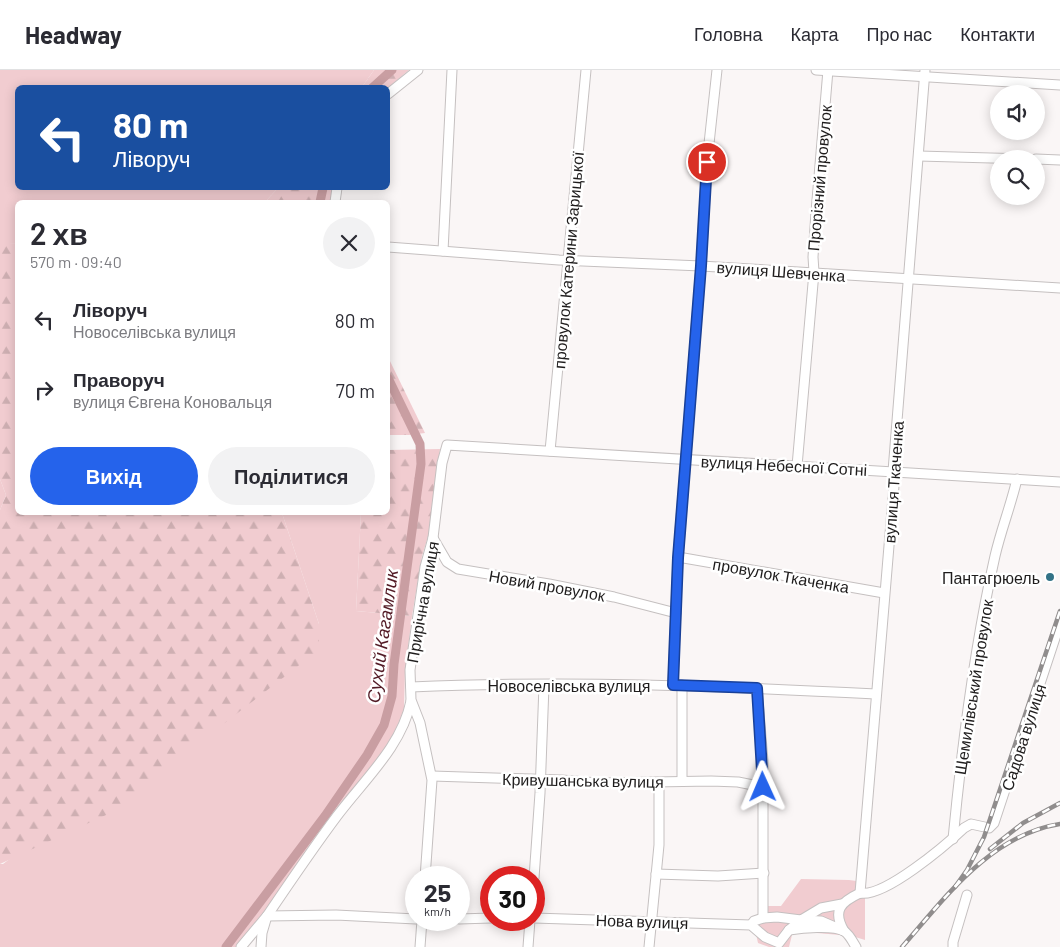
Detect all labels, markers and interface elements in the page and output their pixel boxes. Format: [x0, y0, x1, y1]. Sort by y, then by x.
text: Headway [25, 20, 122, 49]
text: Головна [694, 23, 762, 45]
text: Карта [790, 23, 839, 45]
text: Про нас [867, 23, 932, 45]
text: Контакти [960, 23, 1035, 45]
map controls [990, 85, 1045, 205]
button: sound [990, 85, 1045, 140]
text: 80 m [113, 103, 188, 145]
street label: Прорізний провулок [803, 103, 835, 252]
icon: left [30, 105, 95, 170]
pin [686, 141, 728, 183]
text: Ліворуч [113, 145, 190, 171]
icon: arrive [693, 148, 721, 176]
street label: провулок Катерини Зарицької [549, 150, 587, 369]
button: search [990, 150, 1045, 205]
text: 2 хв [30, 215, 88, 251]
button: close [323, 217, 375, 269]
text: 570 m · 09:40 [30, 252, 122, 271]
street label: вулиця Шевченка [716, 257, 846, 285]
text: Ліворуч [73, 298, 148, 321]
icon: left [30, 306, 58, 334]
text: 80 m [335, 309, 375, 332]
text: Новоселівська вулиця [73, 322, 236, 341]
text: Праворуч [73, 368, 165, 391]
icon: right [30, 376, 58, 404]
text: 70 m [336, 379, 375, 402]
text: вулиця Євгена Коновальця [73, 392, 272, 411]
street label: вулиця Ткаченка [879, 420, 907, 544]
button: Вихід [30, 447, 198, 505]
button: Поділитися [208, 447, 375, 505]
street label: вулиця Небесної Сотні [700, 451, 868, 479]
street label: Прирічна вулиця [402, 540, 442, 664]
street label: провулок Ткаченка [711, 554, 851, 596]
street label: Новий провулок [487, 565, 608, 605]
water label: Сухий Кагамлик [362, 566, 402, 704]
place label: Пантагрюель [942, 568, 1040, 587]
marker: Пантагрюель [1044, 571, 1056, 583]
street label: Щемилівський провулок [950, 597, 996, 776]
street label: Новоселівська вулиця [488, 676, 650, 695]
street label: Садова вулиця [997, 681, 1049, 793]
position arrow [736, 760, 788, 812]
street label: Кривушанська вулиця [502, 769, 664, 791]
speed limit sign: 30 [480, 866, 545, 931]
text: 25 [424, 877, 451, 907]
text: km/h [424, 904, 451, 918]
street label: Нова вулиця [595, 910, 689, 932]

